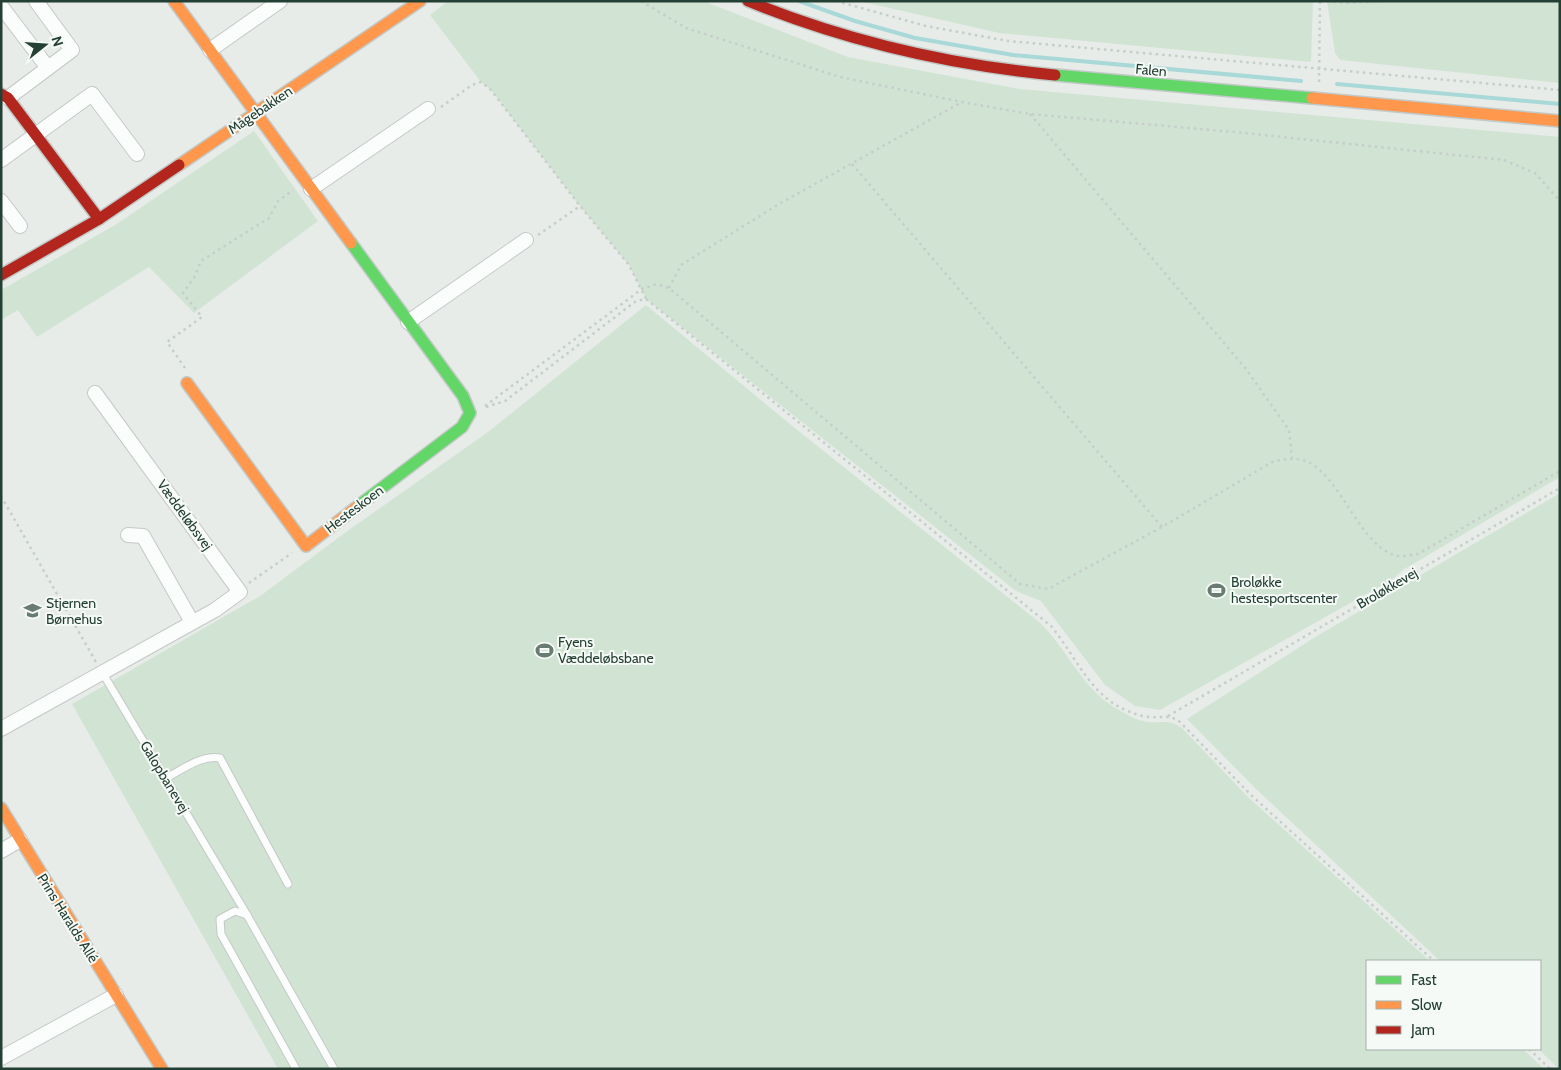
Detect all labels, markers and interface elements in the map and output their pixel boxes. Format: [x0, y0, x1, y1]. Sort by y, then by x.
north arrow [20, 20, 70, 70]
text: N [47, 34, 67, 49]
street label: Falen [1135, 60, 1168, 80]
street label: Mågebakken [224, 82, 296, 138]
street label: Væddeløbsvej [153, 476, 217, 554]
street label: Hesteskoen [321, 481, 387, 537]
street label: Broløkkevej [1353, 563, 1421, 613]
place label: Broløkke hestesportscenter [1231, 573, 1338, 607]
sports icon: Broløkke hestesportscenter [1207, 580, 1227, 600]
place label: Stjernen Børnehus [46, 594, 102, 628]
school or university icon: Stjernen Børnehus [22, 601, 42, 621]
place label: Fyens Væddeløbsbane [558, 633, 654, 667]
sports icon: Fyens Væddeløbsbane [534, 640, 554, 660]
street label: Galopbanevej [136, 738, 194, 816]
street label: Prins Haralds Allé [33, 870, 103, 966]
legend [1366, 960, 1541, 1050]
text: Fast [1411, 971, 1436, 989]
text: Slow [1411, 996, 1442, 1014]
text: Jam [1410, 1021, 1435, 1039]

